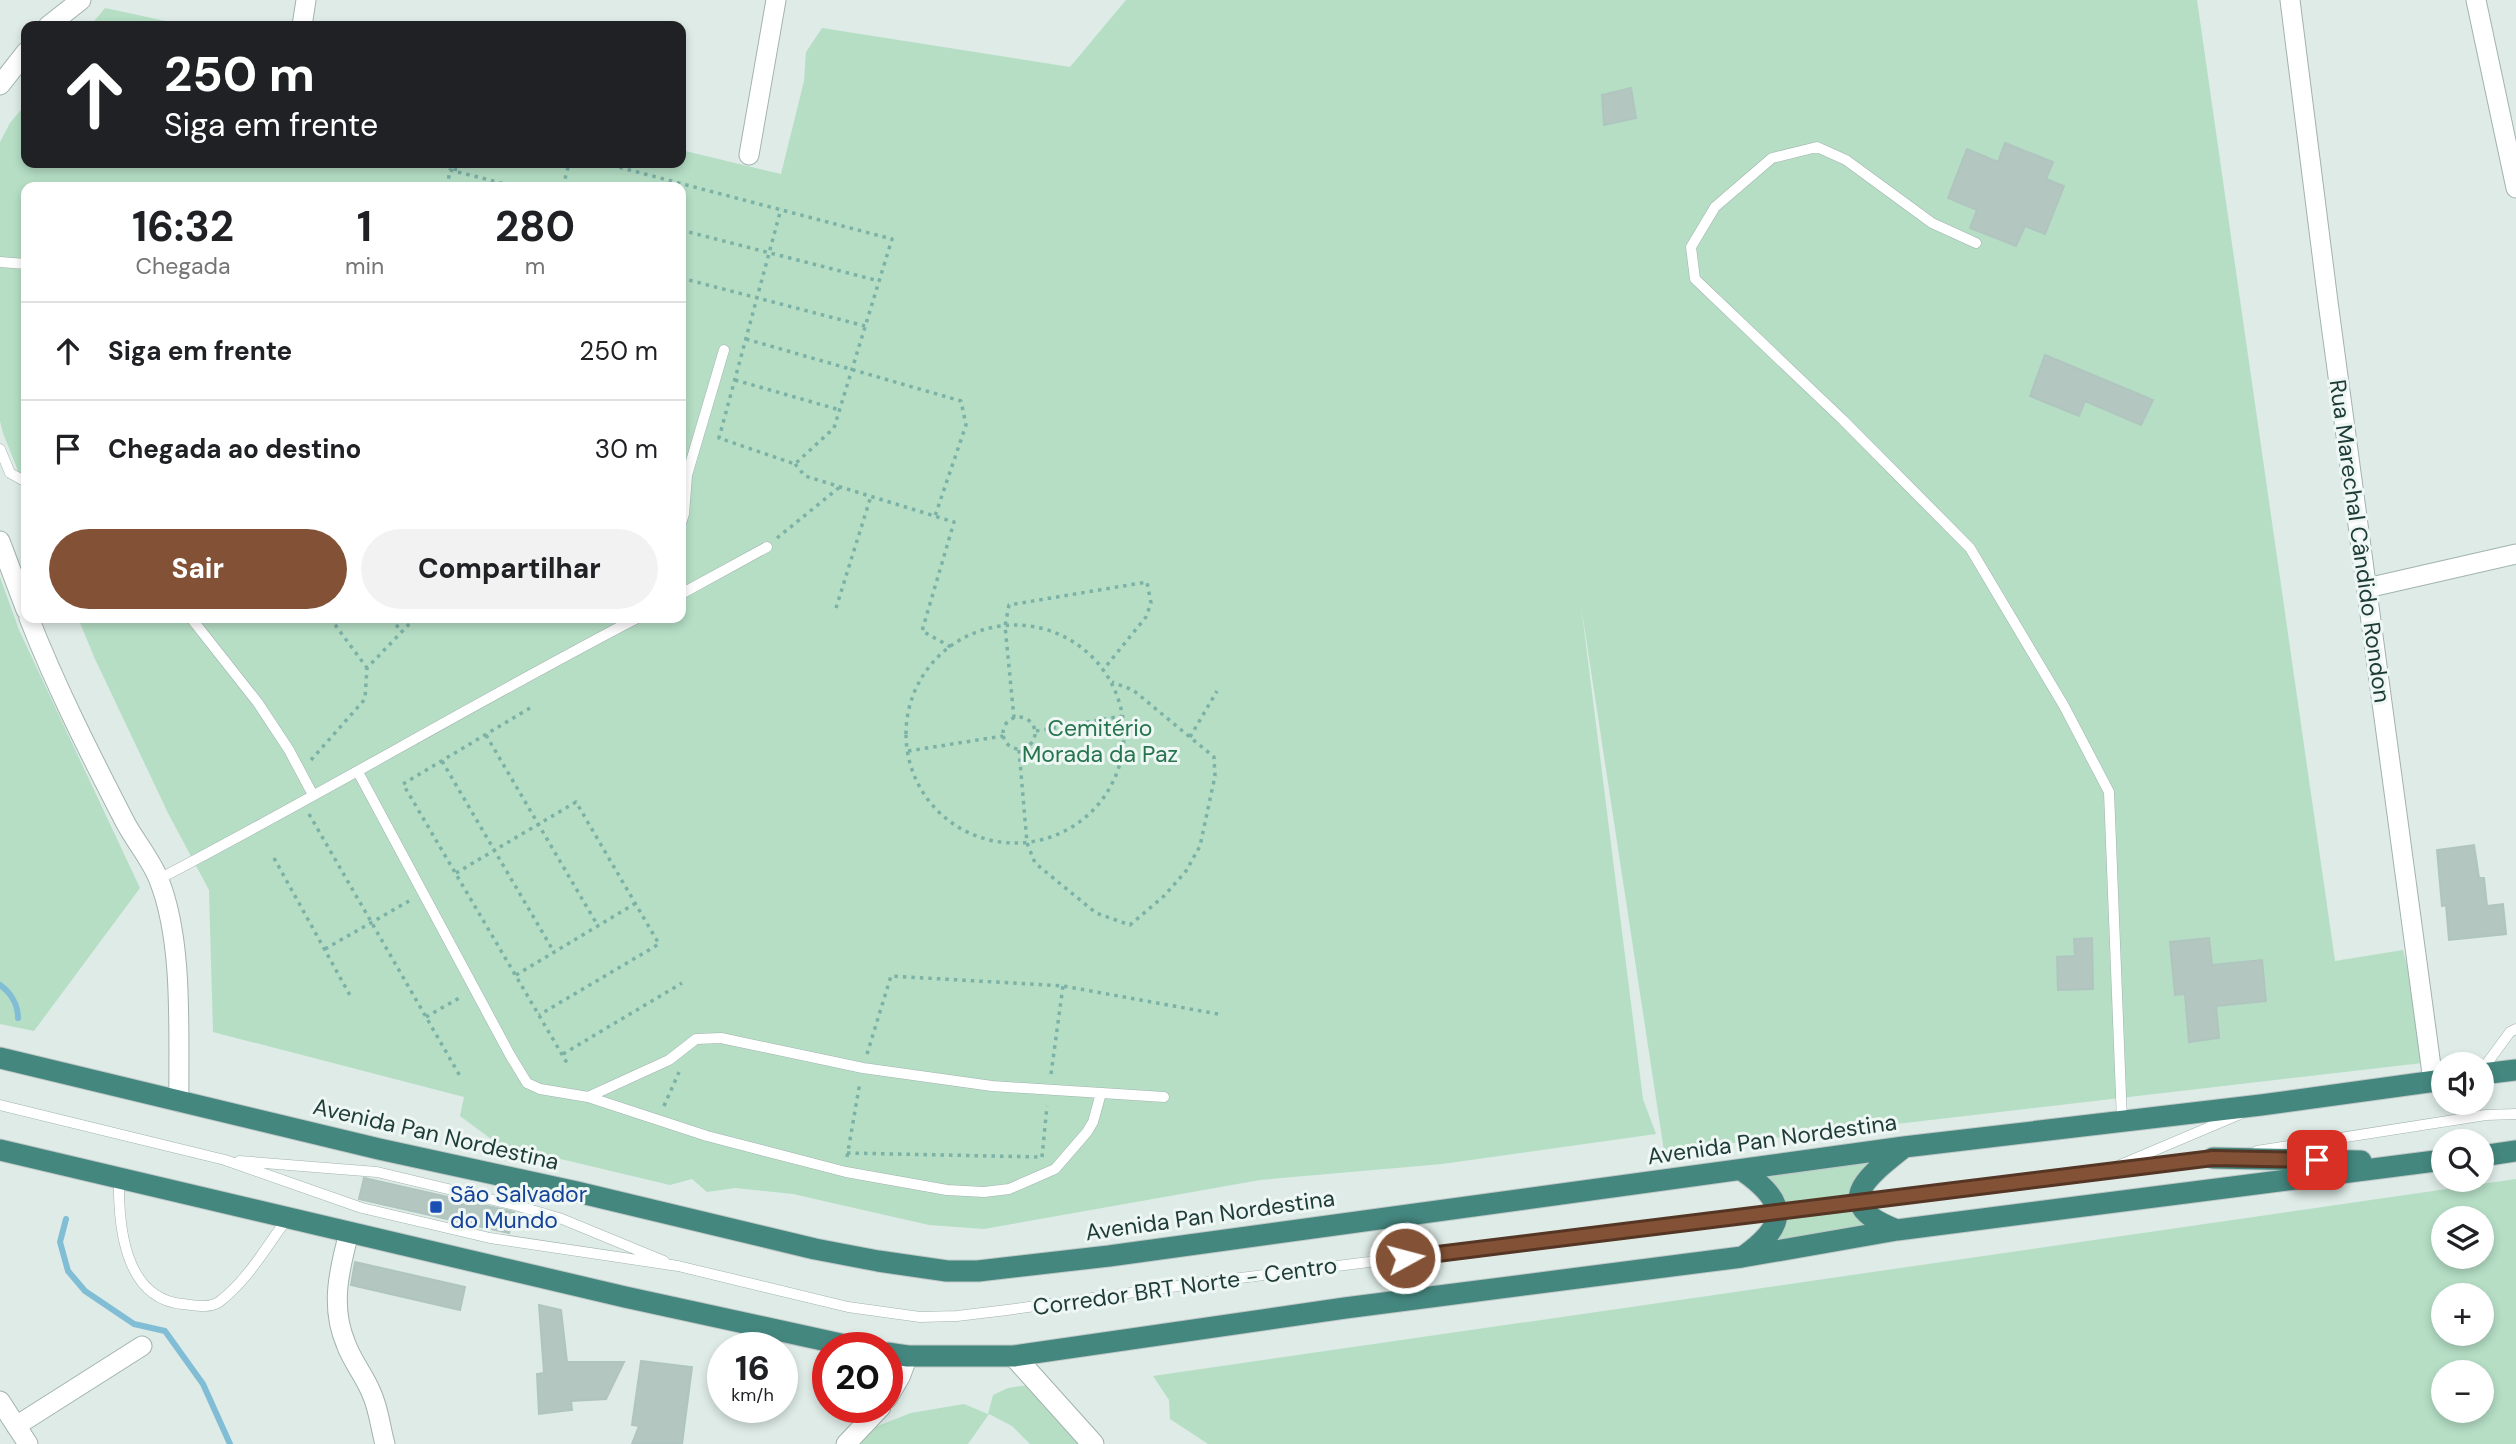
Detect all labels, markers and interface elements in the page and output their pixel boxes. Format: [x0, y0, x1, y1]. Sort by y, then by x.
text: 250 m [164, 42, 315, 106]
icon: ahead [49, 49, 140, 140]
text: Siga em frente [164, 104, 378, 146]
text: 16:32 [132, 199, 234, 254]
text: 1 [357, 199, 372, 254]
text: 280 [495, 199, 575, 254]
text: Chegada [135, 251, 230, 281]
text: min [345, 251, 384, 281]
text: m [525, 251, 545, 281]
icon: ahead [49, 332, 87, 370]
text: Siga em frente [108, 334, 292, 368]
text: 250 m [579, 334, 658, 368]
street label: Rua Marechal Cândido Rondon [2322, 377, 2398, 705]
icon: arrive [49, 430, 87, 468]
text: Chegada ao destino [108, 432, 361, 466]
text: 30 m [595, 432, 658, 466]
button: Sair [49, 529, 347, 609]
button: Compartilhar [361, 529, 658, 609]
park label: Cemitério Morada da Paz [1022, 713, 1178, 769]
map controls [2431, 1052, 2494, 1423]
button: sound [2431, 1052, 2494, 1115]
street label: Avenida Pan Nordestina [310, 1091, 562, 1177]
street label: Avenida Pan Nordestina [1645, 1107, 1899, 1171]
button: search [2431, 1129, 2494, 1192]
pin [2287, 1130, 2347, 1190]
icon: arrive [2298, 1141, 2336, 1179]
place label: São Salvador do Mundo [450, 1179, 587, 1235]
street label: Avenida Pan Nordestina [1083, 1183, 1337, 1247]
marker: São Salvador do Mundo [428, 1199, 444, 1215]
button: layers [2431, 1206, 2494, 1269]
position arrow [1368, 1221, 1442, 1295]
street label: Corredor BRT Norte - Centro [1031, 1250, 1339, 1322]
button: + [2431, 1283, 2494, 1346]
speed limit sign: 20 [812, 1332, 903, 1423]
text: 16 [735, 1345, 770, 1391]
button: − [2431, 1360, 2494, 1423]
text: km/h [731, 1383, 774, 1407]

